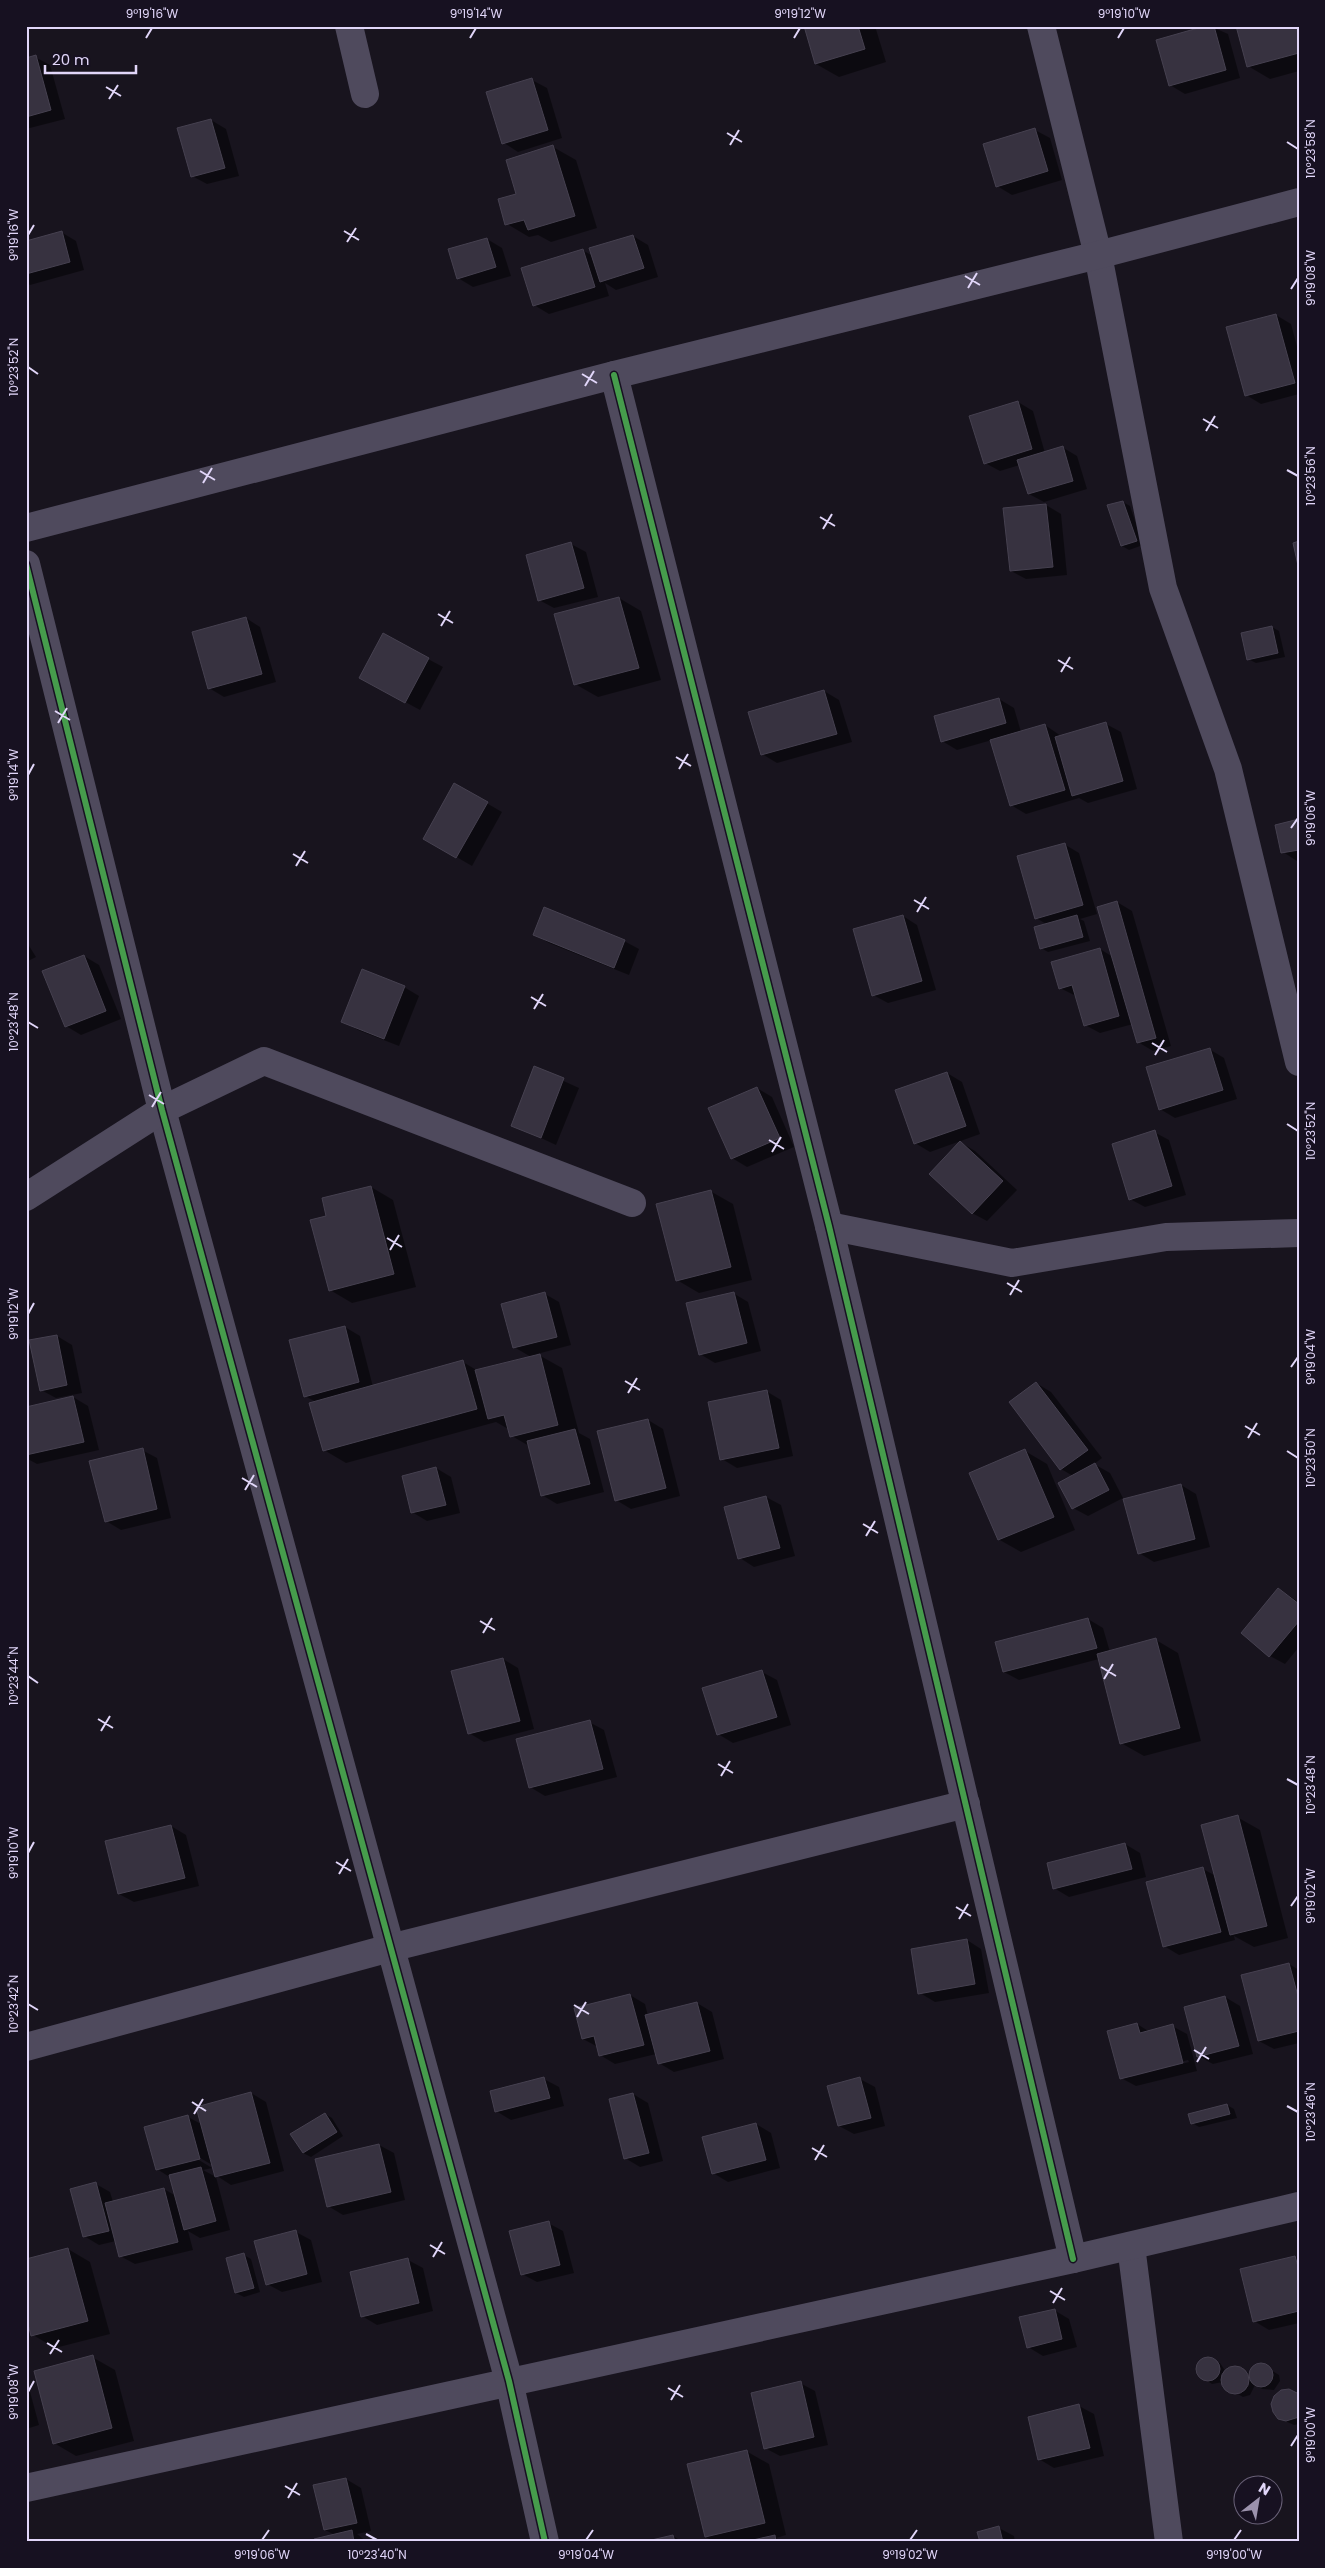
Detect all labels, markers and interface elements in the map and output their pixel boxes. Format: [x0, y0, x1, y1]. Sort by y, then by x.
text: 9°19'16"W [126, 5, 179, 22]
text: 9°19'14"W [450, 5, 502, 22]
text: 9°19'12"W [774, 5, 826, 22]
text: 9°19'10"W [1098, 5, 1150, 22]
scale bar [45, 42, 136, 74]
text: 20 m [52, 49, 90, 70]
text: 10°23'58"N [1302, 119, 1319, 179]
text: 9°19'16"W [5, 208, 22, 261]
text: 9°19'08"W [1302, 250, 1319, 306]
text: 10°23'52"N [5, 338, 22, 396]
text: 10°23'56"N [1302, 446, 1319, 506]
text: 9°19'14"W [5, 749, 22, 801]
text: 9°19'06"W [1302, 790, 1319, 846]
text: 10°23'48"N [5, 992, 22, 1052]
text: 10°23'52"N [1302, 1102, 1319, 1160]
text: 9°19'12"W [5, 1288, 22, 1340]
text: 9°19'04"W [1302, 1329, 1319, 1385]
text: 10°23'50"N [1302, 1428, 1319, 1488]
text: 10°23'44"N [5, 1646, 22, 1706]
text: 10°23'48"N [1302, 1755, 1319, 1815]
text: 9°19'10"W [5, 1827, 22, 1879]
text: 9°19'02"W [1302, 1868, 1319, 1924]
text: 10°23'42"N [5, 1975, 22, 2033]
text: 10°23'46"N [1302, 2082, 1319, 2142]
text: 9°19'08"W [5, 2364, 22, 2420]
text: 9°19'00"W [1302, 2407, 1319, 2463]
north arrow [1232, 2476, 1282, 2526]
text: N [1255, 2478, 1274, 2500]
text: 9°19'06"W [234, 2546, 290, 2563]
text: 10°23'40"N [347, 2546, 407, 2563]
text: 9°19'04"W [558, 2546, 614, 2563]
text: 9°19'02"W [882, 2546, 938, 2563]
text: 9°19'00"W [1206, 2546, 1262, 2563]

